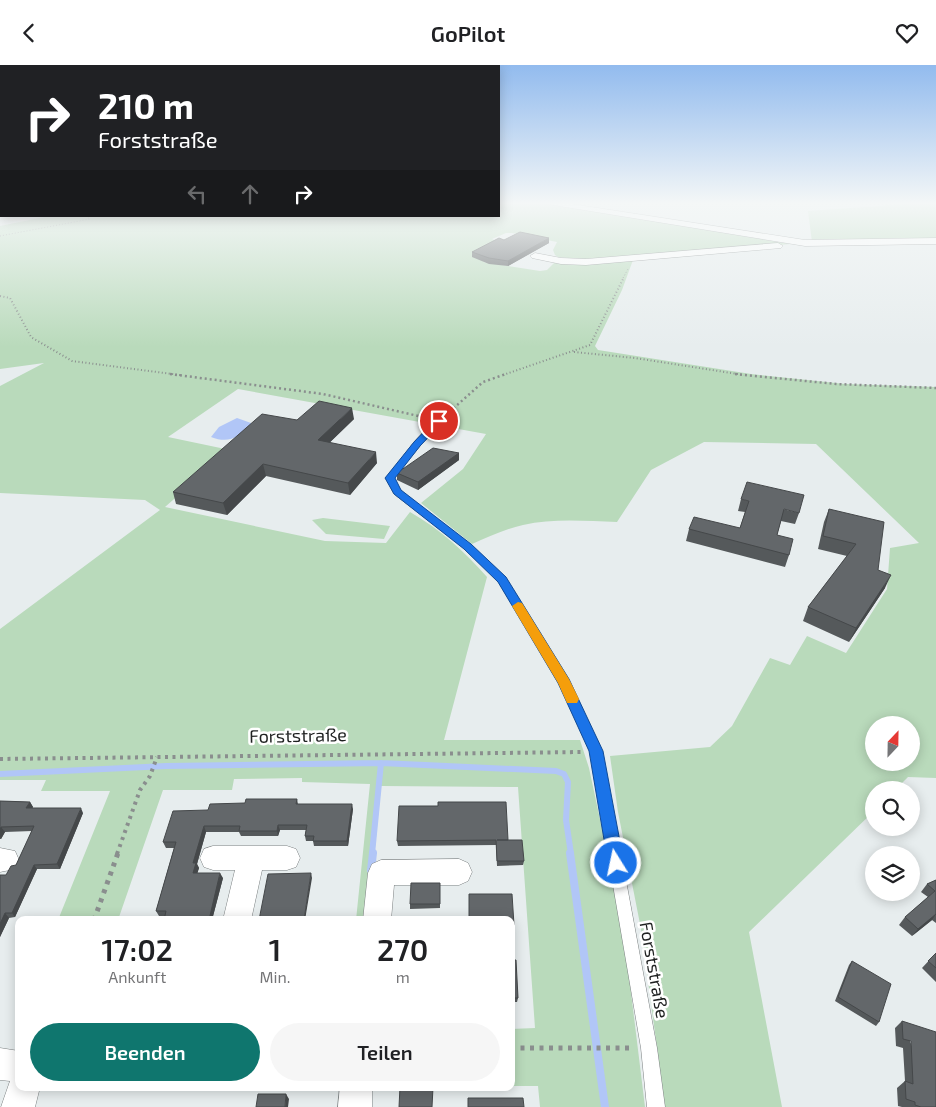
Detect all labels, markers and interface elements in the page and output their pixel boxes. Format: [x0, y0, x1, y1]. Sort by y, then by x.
icon: back [15, 19, 43, 47]
icon: heart [893, 19, 921, 47]
text: GoPilot [431, 20, 505, 46]
text: 210 m [98, 84, 194, 126]
icon: right [15, 85, 80, 150]
text: Forststraße [98, 126, 218, 152]
icon: left [183, 180, 211, 208]
icon: ahead [236, 180, 264, 208]
icon: right [289, 180, 317, 208]
pin [418, 400, 460, 442]
icon: arrive [425, 407, 453, 435]
north arrow [865, 716, 920, 771]
map controls [865, 716, 920, 901]
street label: Forststraße [249, 723, 347, 747]
button: search [865, 781, 920, 836]
position arrow [589, 836, 641, 888]
button: layers [865, 846, 920, 901]
street label: Forststraße [636, 920, 674, 1020]
text: 17:02 [102, 931, 173, 967]
text: 1 [269, 931, 281, 967]
text: 270 [377, 931, 428, 967]
text: Ankunft [108, 967, 166, 986]
text: Min. [260, 967, 290, 986]
text: m [396, 967, 410, 986]
button: Beenden [30, 1023, 260, 1081]
button: Teilen [270, 1023, 500, 1081]

